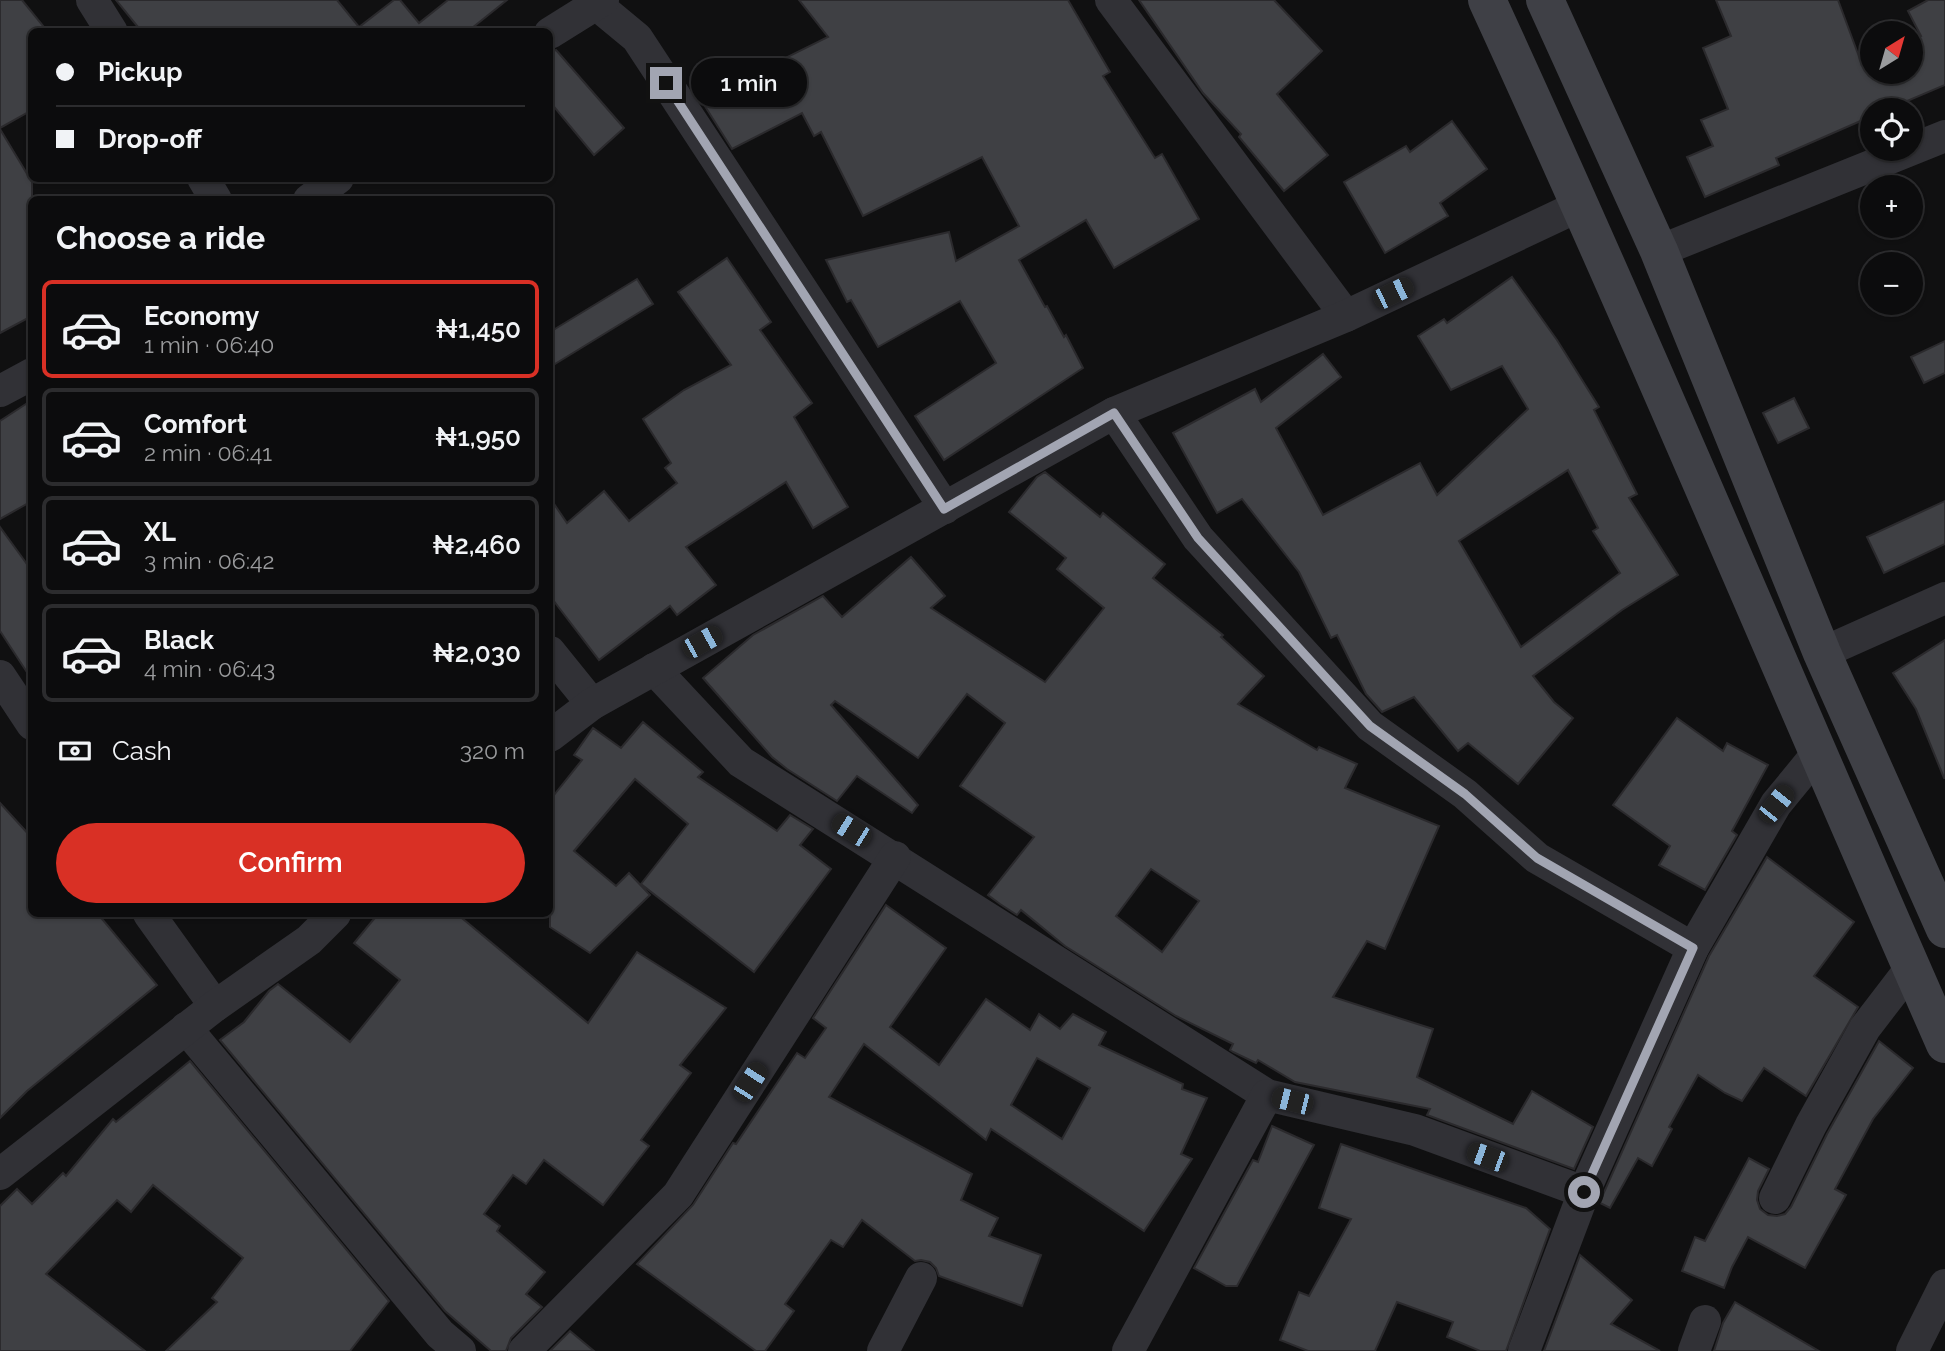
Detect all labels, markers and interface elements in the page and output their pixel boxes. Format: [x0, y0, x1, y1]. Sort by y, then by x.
north arrow [1860, 21, 1923, 84]
map controls [1860, 21, 1923, 315]
text: Pickup [98, 57, 183, 87]
callout: 1 min [690, 58, 806, 108]
route end [650, 67, 682, 99]
text: 1 min [720, 69, 778, 96]
button: locate [1860, 98, 1923, 161]
text: Drop-off [98, 124, 202, 154]
button: + [1860, 175, 1923, 238]
text: Choose a ride [56, 219, 265, 256]
button: − [1860, 252, 1923, 315]
car [1370, 274, 1417, 312]
icon: car [60, 298, 123, 361]
text: Economy [144, 301, 259, 331]
text: ₦1,450 [436, 314, 521, 344]
text: 1 min · 06:40 [144, 331, 274, 358]
icon: car [60, 406, 123, 469]
text: Comfort [144, 409, 247, 439]
text: ₦1,950 [435, 422, 521, 452]
text: 2 min · 06:41 [144, 439, 272, 466]
icon: car [60, 514, 123, 577]
text: XL [144, 517, 176, 547]
text: ₦2,460 [432, 530, 521, 560]
text: 3 min · 06:42 [144, 547, 275, 574]
icon: car [60, 622, 123, 685]
car [679, 623, 726, 661]
text: Black [144, 625, 214, 655]
text: ₦2,030 [432, 638, 521, 668]
text: 4 min · 06:43 [144, 655, 275, 682]
icon: cash [56, 732, 94, 770]
text: Cash [112, 736, 172, 766]
text: 320 m [460, 737, 525, 764]
car [1755, 781, 1798, 827]
car [828, 810, 875, 850]
button: Confirm [56, 823, 525, 903]
car [730, 1059, 771, 1105]
car [1270, 1086, 1315, 1116]
car [1464, 1140, 1511, 1174]
route start [1568, 1176, 1600, 1208]

